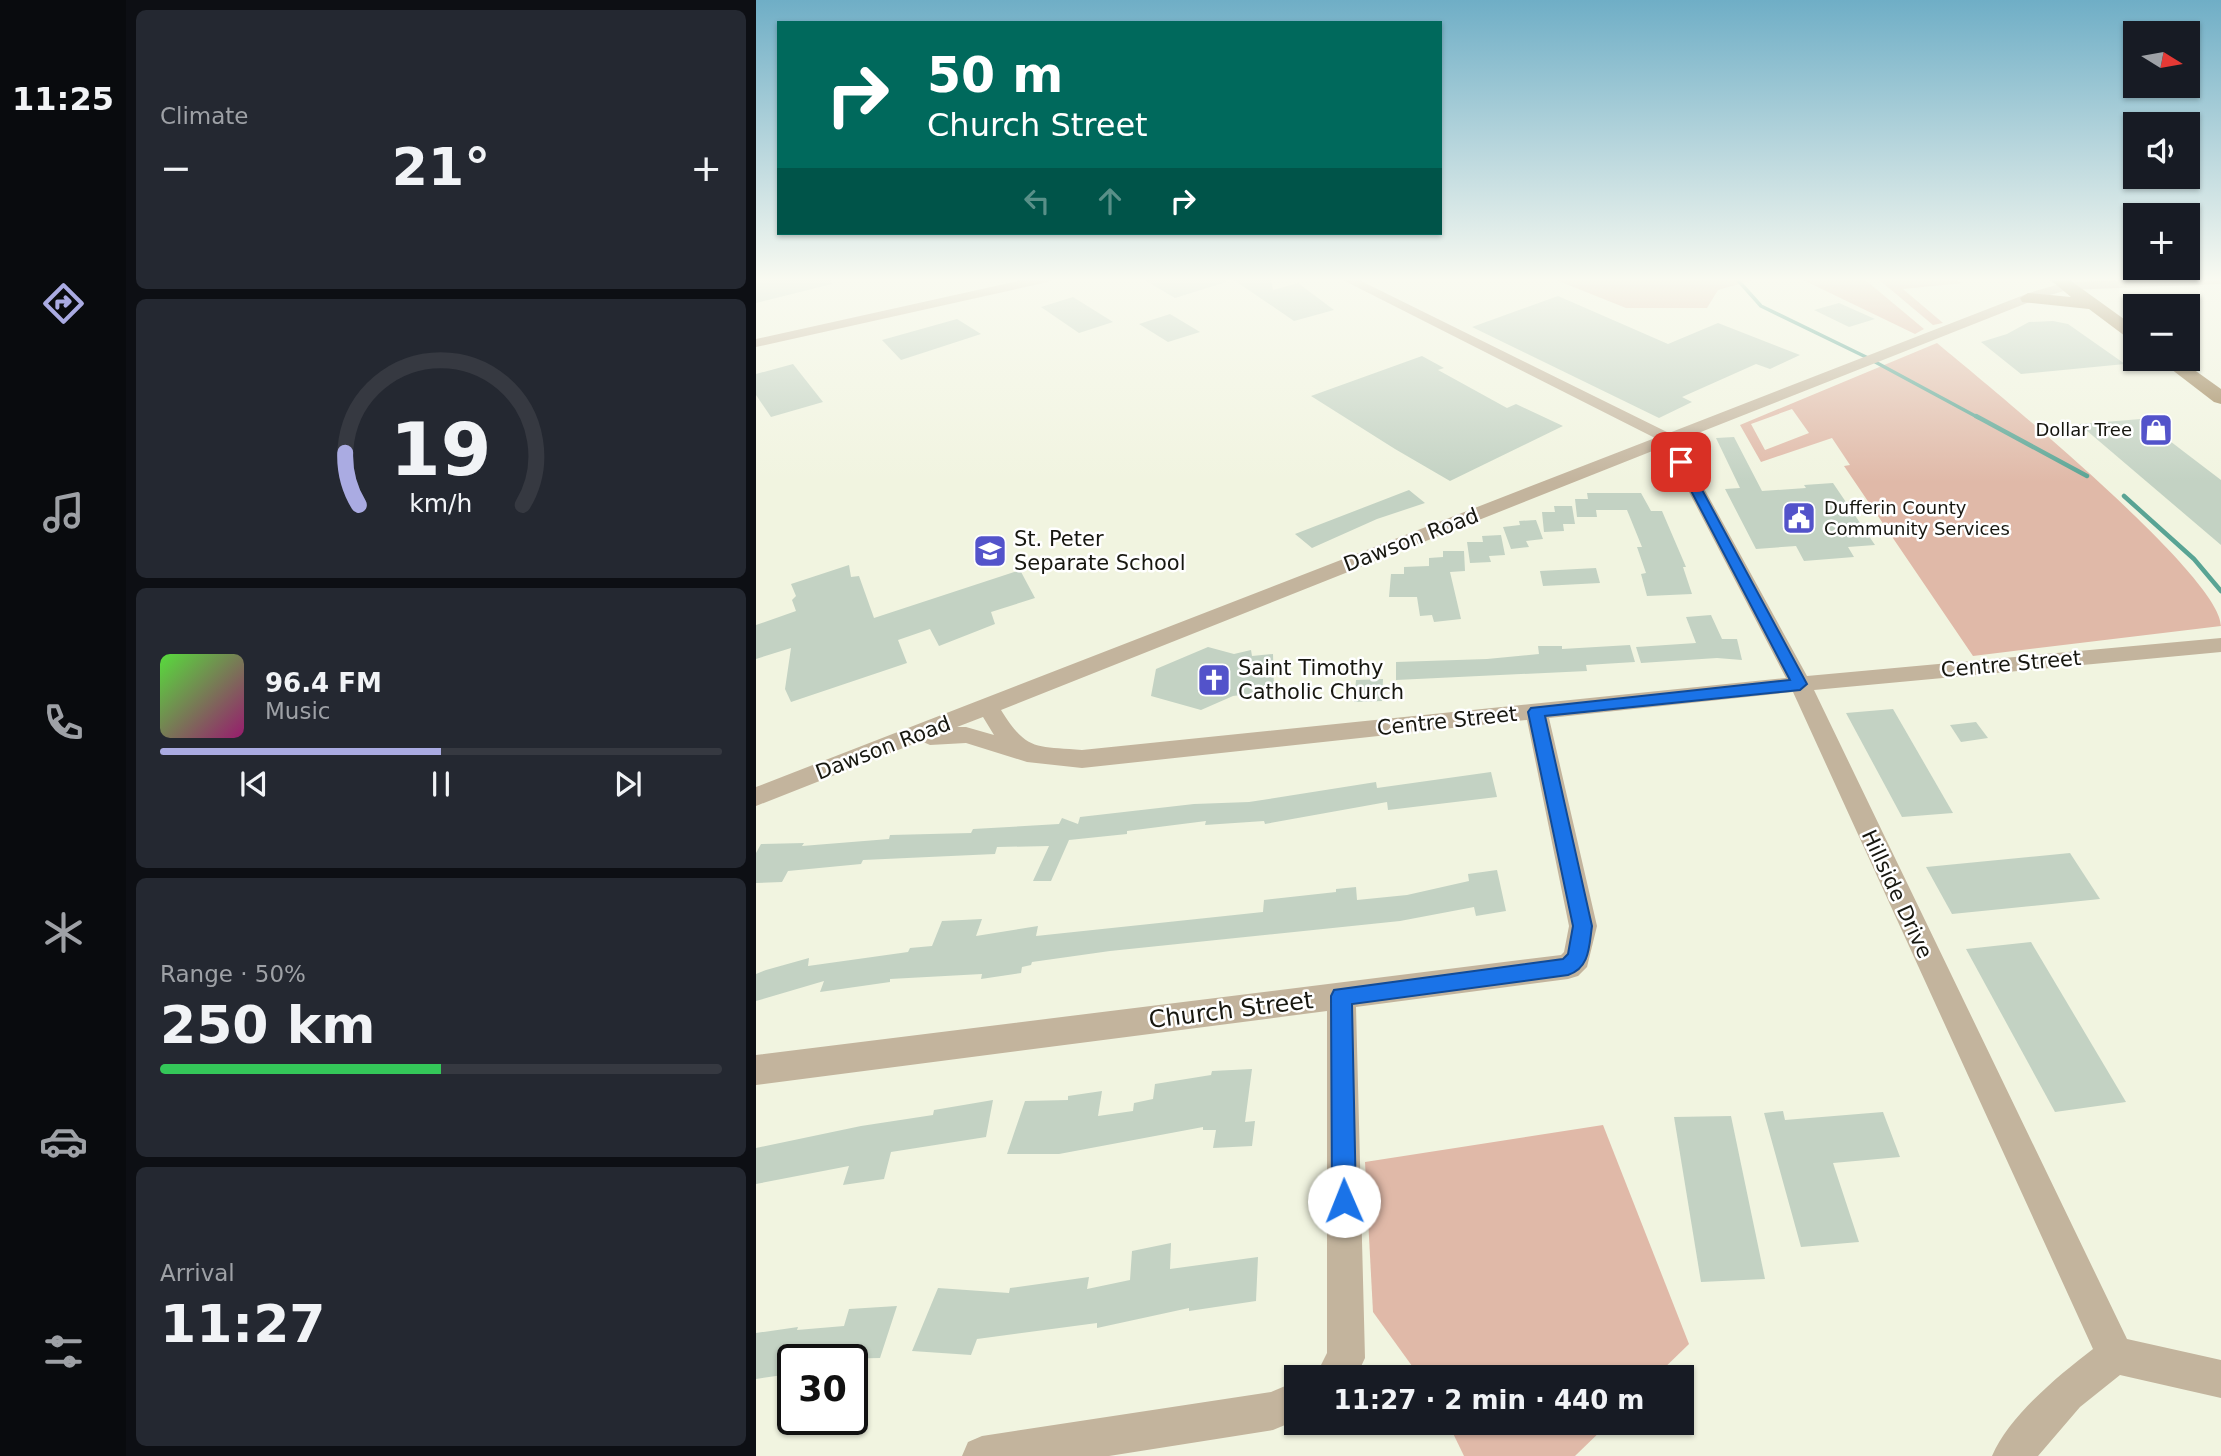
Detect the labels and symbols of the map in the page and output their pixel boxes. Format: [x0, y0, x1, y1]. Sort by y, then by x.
north arrow [2123, 21, 2200, 98]
shop icon: Dollar Tree [2137, 411, 2175, 449]
place label: Dollar Tree [2035, 419, 2132, 440]
pin [1651, 432, 1711, 492]
place label: Dufferin County Community Services [1824, 497, 2010, 539]
public building icon: Dufferin County Community Services [1780, 499, 1818, 537]
street label: Dawson Road [1340, 503, 1482, 577]
place label: St. Peter Separate School [1014, 527, 1186, 575]
school or university icon: St. Peter Separate School [971, 532, 1009, 570]
street label: Centre Street [1940, 646, 2082, 682]
place label: Saint Timothy Catholic Church [1238, 656, 1404, 704]
church icon: Saint Timothy Catholic Church [1195, 661, 1233, 699]
street label: Centre Street [1376, 702, 1518, 740]
street label: Dawson Road [812, 711, 954, 785]
street label: Hillside Drive [1857, 826, 1937, 962]
street label: Church Street [1147, 986, 1315, 1034]
position arrow [1307, 1164, 1381, 1238]
speed limit sign: 30 [777, 1344, 868, 1435]

